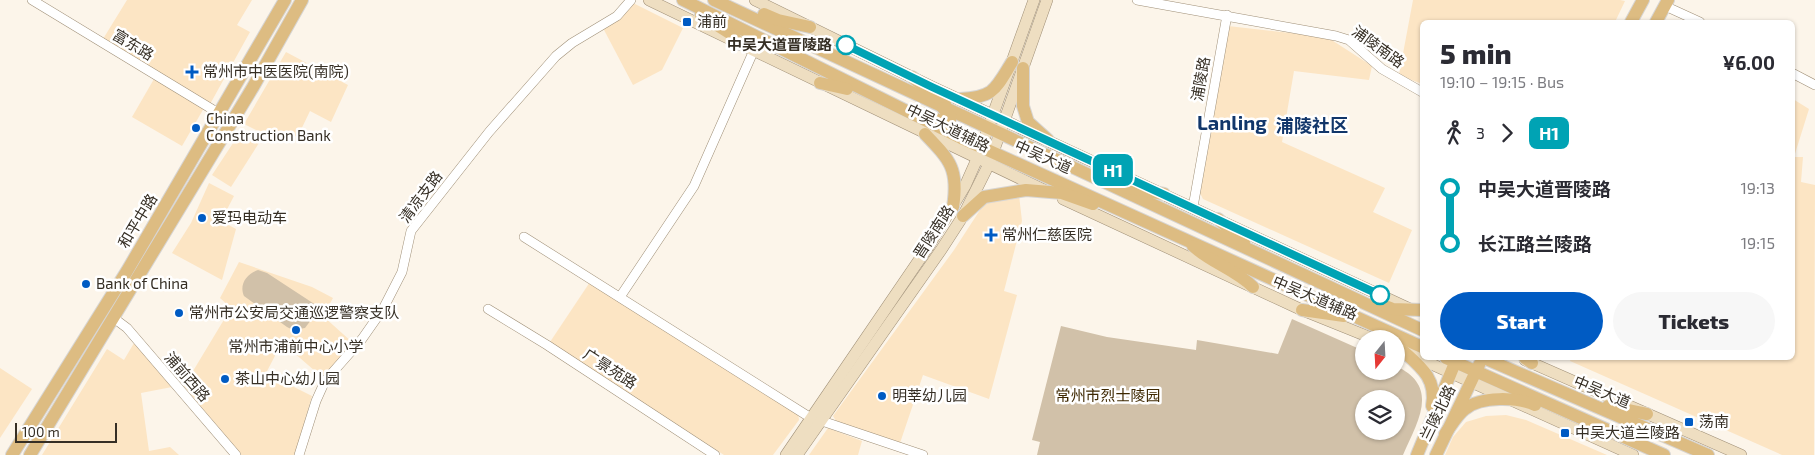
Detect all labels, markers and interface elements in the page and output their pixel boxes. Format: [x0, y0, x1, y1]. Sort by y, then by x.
place label: 浦前 [697, 12, 727, 30]
marker: 浦前 [681, 16, 693, 28]
street label: 浦陵南路 [1349, 21, 1408, 71]
street label: 富东路 [110, 25, 157, 63]
place label: 中吴大道晋陵路 [727, 35, 832, 53]
marker: 中吴大道晋陵路 [836, 35, 856, 55]
text: 5 min [1440, 36, 1512, 70]
text: ¥6.00 [1723, 51, 1775, 74]
street label: 浦陵路 [1187, 55, 1213, 103]
place label: 常州市中医医院(南院) [203, 62, 349, 80]
marker: 常州市中医医院(南院) [185, 65, 199, 79]
text: 19:10 – 19:15 · Bus [1440, 72, 1564, 91]
street label: 中吴大道辅路 [904, 99, 993, 155]
place label: China Construction Bank [206, 109, 331, 144]
district label: Lanling [1197, 110, 1267, 134]
district label: 浦陵社区 [1276, 114, 1348, 136]
icon: walk [1440, 119, 1468, 147]
icon: forward [1493, 119, 1521, 147]
marker: China Construction Bank [190, 122, 202, 134]
text: H1 [1539, 122, 1559, 144]
text: 3 [1476, 123, 1485, 142]
street label: 中吴大道 [1012, 136, 1074, 177]
line badge: H1 [1090, 154, 1136, 186]
text: H1 [1103, 159, 1123, 181]
street label: 清凉支路 [395, 167, 445, 226]
text: 中吴大道晋陵路 [1478, 177, 1611, 200]
text: 19:13 [1740, 178, 1775, 197]
street label: 和平中路 [114, 190, 160, 251]
street label: 晋陵南路 [909, 201, 957, 262]
place label: 爱玛电动车 [212, 208, 287, 226]
marker: 爱玛电动车 [196, 212, 208, 224]
place label: 常州仁慈医院 [1002, 225, 1092, 243]
marker: 常州仁慈医院 [984, 228, 998, 242]
text: 长江路兰陵路 [1478, 232, 1592, 255]
text: 19:15 [1741, 233, 1775, 252]
street label: 中吴大道辅路 [1270, 271, 1360, 323]
place label: Bank of China [96, 274, 188, 292]
marker: Bank of China [80, 278, 92, 290]
unlabelled marker [1370, 285, 1390, 305]
button: Start [1440, 292, 1603, 350]
button: Tickets [1613, 292, 1775, 350]
place label: 常州市公安局交通巡逻警察支队 [189, 303, 399, 321]
marker: 常州市公安局交通巡逻警察支队 [173, 307, 185, 319]
marker: 常州市浦前中心小学 [290, 324, 302, 336]
north arrow [1355, 330, 1405, 380]
map controls [1355, 330, 1405, 440]
place label: 常州市浦前中心小学 [228, 337, 364, 355]
street label: 广景苑路 [580, 344, 641, 392]
street label: 浦前西路 [161, 348, 214, 405]
place label: 茶山中心幼儿园 [235, 369, 340, 387]
street label: 中吴大道 [1571, 371, 1634, 411]
marker: 茶山中心幼儿园 [219, 373, 231, 385]
street label: 兰陵北路 [1416, 382, 1458, 443]
place label: 明莘幼儿园 [892, 386, 967, 404]
park label: 常州市烈士陵园 [1055, 386, 1161, 404]
marker: 明莘幼儿园 [876, 390, 888, 402]
button: layers [1355, 390, 1405, 440]
place label: 荡南 [1699, 412, 1729, 430]
marker: 荡南 [1683, 416, 1695, 428]
scale bar [15, 420, 118, 443]
text: 100 m [22, 423, 60, 440]
place label: 中吴大道兰陵路 [1575, 423, 1680, 441]
marker: 中吴大道兰陵路 [1559, 427, 1571, 439]

